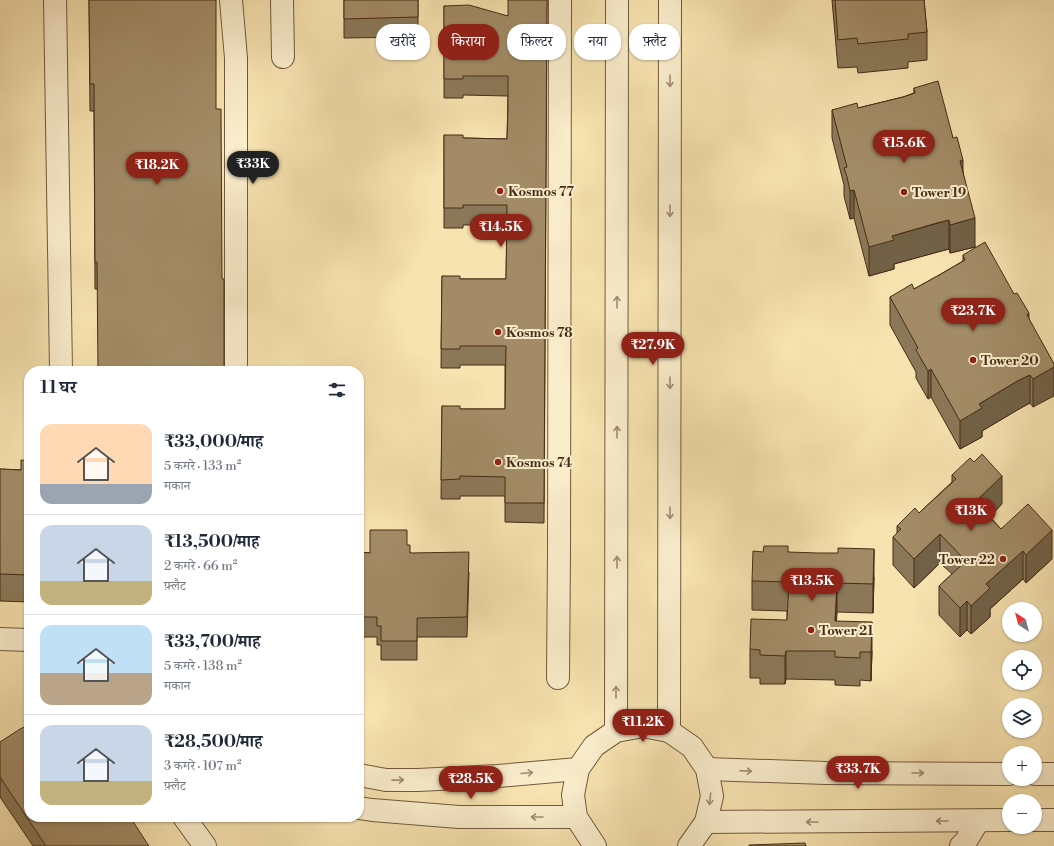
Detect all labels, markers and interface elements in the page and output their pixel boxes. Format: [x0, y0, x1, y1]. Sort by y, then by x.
chip: खरीदें [376, 24, 430, 60]
chip: किराया [438, 24, 499, 60]
chip: फ़िल्टर [507, 24, 566, 60]
chip: नया [574, 24, 621, 60]
chip: फ़्लैट [629, 24, 680, 60]
one-way arrow [666, 74, 674, 87]
pin: ₹15.6K [871, 130, 937, 164]
text: ₹15.6K [882, 135, 926, 151]
pin: ₹33K [229, 151, 277, 185]
pin: ₹18.2K [124, 152, 190, 186]
text: ₹33K [236, 156, 270, 172]
text: ₹18.2K [135, 157, 179, 173]
place label: Kosmos 77 [508, 184, 574, 200]
place label: Tower 19 [912, 185, 966, 201]
marker: Kosmos 77 [495, 186, 505, 196]
marker: Tower 19 [899, 187, 909, 197]
one-way arrow [666, 204, 674, 217]
pin: ₹14.5K [468, 214, 534, 248]
text: ₹14.5K [479, 219, 523, 235]
one-way arrow [613, 296, 621, 309]
pin: ₹23.7K [940, 298, 1006, 332]
text: ₹23.7K [950, 303, 996, 319]
place label: Kosmos 78 [506, 325, 573, 341]
marker: Kosmos 78 [493, 327, 503, 337]
pin: ₹27.9K [620, 332, 686, 366]
text: ₹27.9K [630, 337, 676, 353]
place label: Tower 20 [981, 353, 1039, 369]
marker: Tower 20 [968, 355, 978, 365]
one-way arrow [666, 376, 674, 389]
text: 11 घर [40, 377, 76, 399]
icon: filters [326, 379, 348, 401]
one-way arrow [613, 426, 621, 439]
text: ₹33,000/माह [164, 431, 263, 453]
icon: home [72, 440, 120, 488]
place label: Kosmos 74 [506, 455, 573, 471]
marker: Kosmos 74 [493, 457, 503, 467]
text: 5 कमरे · 133 m² [164, 458, 241, 474]
text: मकान [164, 478, 190, 494]
pin: ₹13K [947, 498, 995, 532]
text: ₹13K [955, 503, 987, 519]
one-way arrow [666, 506, 674, 519]
text: ₹13,500/माह [164, 531, 259, 553]
icon: home [72, 541, 120, 589]
place label: Tower 22 [939, 552, 995, 568]
marker: Tower 22 [998, 554, 1008, 564]
one-way arrow [613, 556, 621, 569]
text: 2 कमरे · 66 m² [164, 558, 237, 574]
pin: ₹13.5K [779, 568, 845, 602]
text: ₹13.5K [790, 573, 834, 589]
text: फ़्लैट [164, 578, 186, 594]
north arrow [1002, 602, 1042, 642]
map controls [1002, 602, 1042, 834]
place label: Tower 21 [819, 623, 874, 639]
marker: Tower 21 [806, 625, 816, 635]
text: ₹33,700/माह [164, 631, 260, 653]
icon: home [72, 641, 120, 689]
button: locate [1002, 650, 1042, 690]
text: 5 कमरे · 138 m² [164, 658, 242, 674]
text: मकान [164, 678, 190, 694]
one-way arrow [612, 686, 620, 699]
button: layers [1002, 698, 1042, 738]
pin: ₹11.2K [610, 709, 676, 743]
text: ₹11.2K [621, 714, 665, 730]
text: ₹28,500/माह [164, 731, 262, 753]
icon: home [72, 741, 120, 789]
button: + [1002, 746, 1042, 786]
pin: ₹33.7K [825, 756, 891, 790]
text: 3 कमरे · 107 m² [164, 758, 242, 774]
text: ₹33.7K [835, 761, 881, 777]
pin: ₹28.5K [438, 766, 504, 800]
one-way arrow [739, 767, 752, 774]
one-way arrow [911, 769, 924, 777]
one-way arrow [520, 770, 533, 777]
text: ₹28.5K [448, 771, 494, 787]
one-way arrow [391, 776, 404, 784]
text: फ़्लैट [164, 778, 186, 794]
one-way arrow [707, 792, 714, 805]
button: − [1002, 794, 1042, 834]
one-way arrow [531, 813, 544, 821]
one-way arrow [936, 817, 949, 825]
one-way arrow [806, 818, 819, 826]

